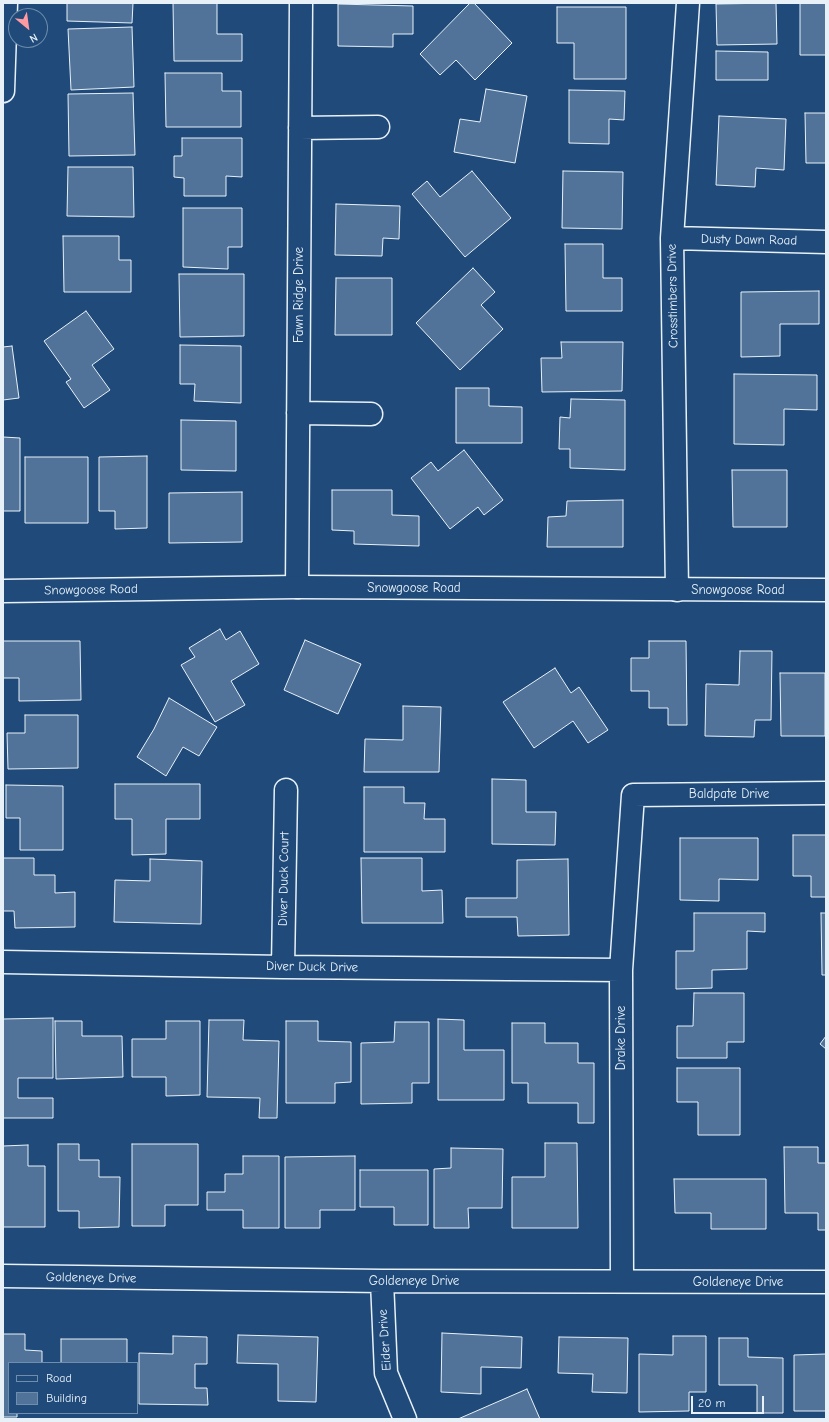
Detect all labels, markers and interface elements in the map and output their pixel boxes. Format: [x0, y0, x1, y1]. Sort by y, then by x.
north arrow [8, 8, 48, 48]
text: N [27, 31, 40, 45]
street label: Dusty Dawn Road [701, 231, 797, 249]
street label: Crosstimbers Drive [664, 244, 682, 348]
street label: Fawn Ridge Drive [291, 247, 307, 343]
street label: Snowgoose Road [367, 580, 461, 596]
street label: Snowgoose Road [44, 581, 138, 599]
street label: Snowgoose Road [691, 582, 785, 598]
street label: Baldpate Drive [689, 786, 769, 802]
street label: Diver Duck Court [275, 832, 293, 926]
street label: Diver Duck Drive [266, 958, 358, 976]
street label: Drake Drive [613, 1006, 629, 1070]
street label: Goldeneye Drive [46, 1269, 136, 1287]
street label: Goldeneye Drive [369, 1273, 459, 1289]
street label: Goldeneye Drive [693, 1274, 783, 1290]
street label: Eider Drive [375, 1309, 395, 1371]
legend [8, 1362, 138, 1414]
text: Road [46, 1371, 72, 1385]
scale bar [693, 1388, 766, 1414]
text: Building [46, 1391, 87, 1405]
text: 20 m [698, 1396, 726, 1410]

